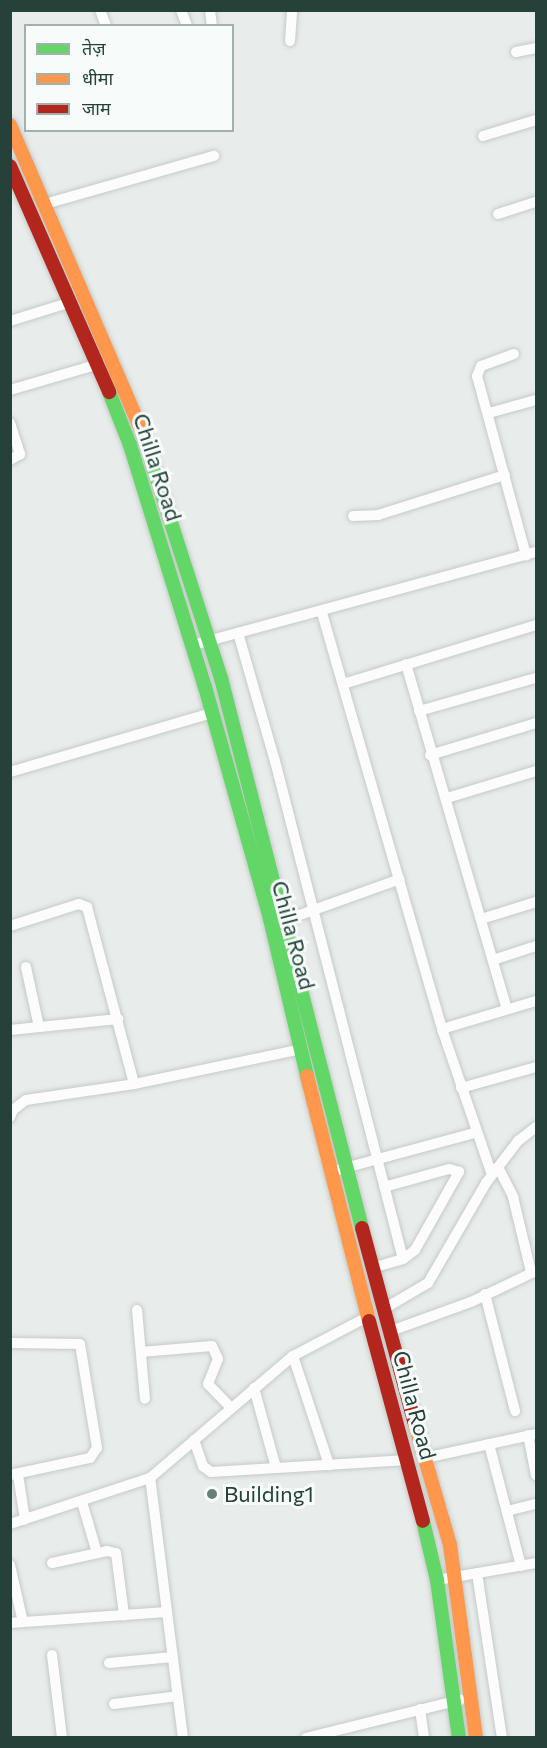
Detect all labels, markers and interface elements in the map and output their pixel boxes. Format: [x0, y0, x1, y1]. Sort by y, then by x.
legend [24, 24, 234, 132]
text: तेज़ [82, 37, 106, 59]
text: धीमा [82, 67, 113, 89]
text: जाम [82, 97, 111, 119]
street label: Chilla Road [128, 410, 188, 524]
street label: Chilla Road [267, 878, 321, 992]
street label: Chilla Road [388, 1348, 442, 1462]
place label: Building1 [224, 1481, 314, 1507]
marker: Building1 [205, 1487, 219, 1501]

